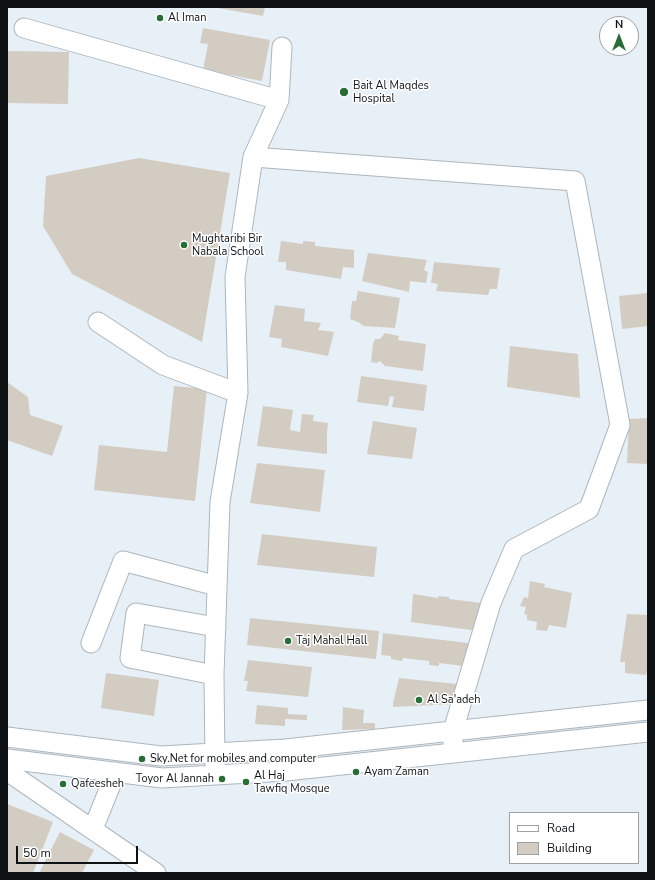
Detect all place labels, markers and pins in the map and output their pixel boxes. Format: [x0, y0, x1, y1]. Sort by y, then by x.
place label: Al Iman [168, 11, 206, 25]
marker: Al Iman [155, 13, 165, 23]
place label: Bait Al Maqdes Hospital [353, 79, 429, 105]
marker: Bait Al Maqdes Hospital [338, 86, 350, 98]
place label: Mughtaribi Bir Nabala School [192, 232, 264, 258]
marker: Mughtaribi Bir Nabala School [179, 240, 189, 250]
place label: Taj Mahal Hall [296, 634, 367, 648]
marker: Taj Mahal Hall [283, 636, 293, 646]
place label: Al Sa'adeh [427, 693, 480, 707]
marker: Al Sa'adeh [414, 695, 424, 705]
place label: Sky.Net for mobiles and computer [150, 752, 316, 766]
marker: Sky.Net for mobiles and computer [137, 754, 147, 764]
place label: Ayam Zaman [364, 765, 429, 779]
marker: Ayam Zaman [351, 767, 361, 777]
place label: Al Haj Tawfiq Mosque [254, 769, 330, 795]
place label: Toyor Al Jannah [136, 772, 214, 786]
marker: Toyor Al Jannah [217, 774, 227, 784]
place label: Qafeesheh [71, 777, 124, 791]
marker: Al Haj Tawfiq Mosque [241, 777, 251, 787]
marker: Qafeesheh [58, 779, 68, 789]

